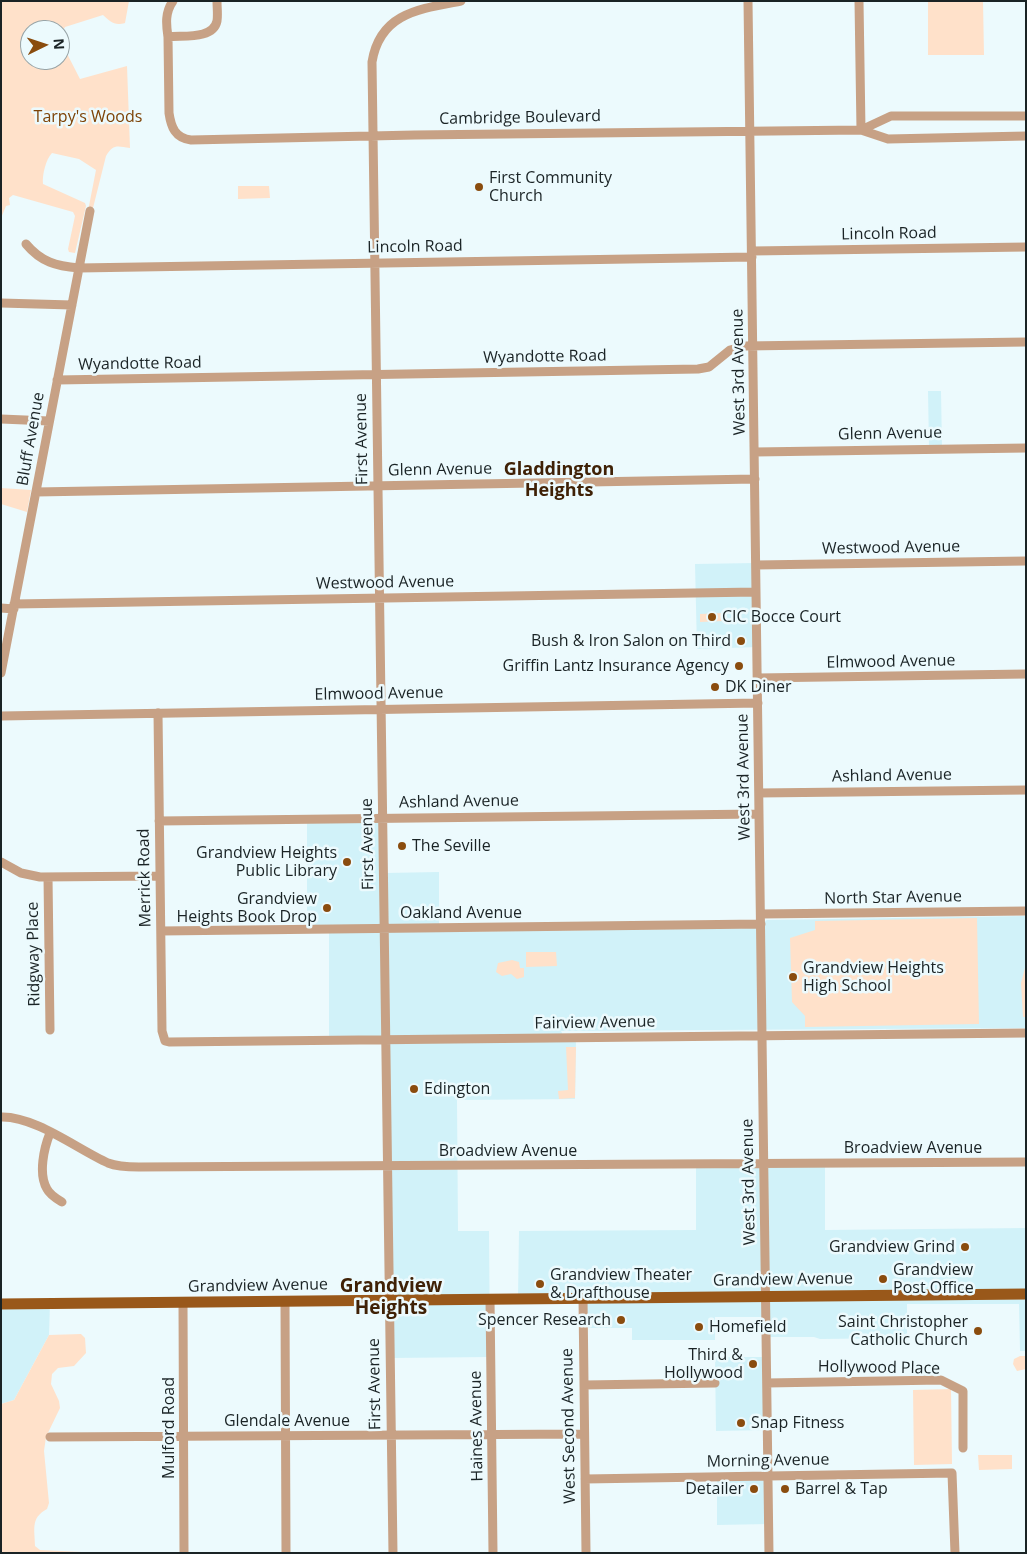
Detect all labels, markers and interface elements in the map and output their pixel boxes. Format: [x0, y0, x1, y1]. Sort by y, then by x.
north arrow [20, 20, 70, 70]
text: N [50, 38, 69, 50]
park label: Tarpy's Woods [34, 107, 142, 127]
street label: Cambridge Boulevard [439, 107, 601, 129]
place label: First Community Church [489, 168, 612, 206]
marker: First Community Church [473, 181, 485, 193]
street label: Lincoln Road [841, 224, 937, 244]
street label: Lincoln Road [367, 237, 463, 257]
street label: West 3rd Avenue [728, 309, 750, 435]
street label: Wyandotte Road [483, 346, 607, 368]
street label: Wyandotte Road [78, 353, 202, 375]
street label: Bluff Avenue [13, 391, 49, 487]
street label: First Avenue [352, 393, 372, 485]
street label: Glenn Avenue [838, 423, 942, 445]
street label: Glenn Avenue [388, 459, 492, 481]
district label: Gladdington Heights [504, 459, 614, 502]
street label: Westwood Avenue [822, 537, 960, 559]
street label: Westwood Avenue [316, 572, 454, 594]
place label: CIC Bocce Court [722, 607, 841, 627]
marker: CIC Bocce Court [706, 611, 718, 623]
place label: Bush & Iron Salon on Third [531, 631, 731, 651]
marker: Bush & Iron Salon on Third [735, 635, 747, 647]
street label: Elmwood Avenue [826, 651, 956, 673]
place label: Griffin Lantz Insurance Agency [503, 656, 729, 676]
marker: Griffin Lantz Insurance Agency [733, 660, 745, 672]
place label: DK Diner [725, 677, 792, 697]
marker: DK Diner [709, 681, 721, 693]
street label: Elmwood Avenue [314, 683, 444, 705]
street label: West 3rd Avenue [733, 714, 755, 840]
street label: Ashland Avenue [832, 765, 952, 787]
street label: Ashland Avenue [399, 791, 519, 813]
street label: First Avenue [358, 798, 378, 890]
street label: Merrick Road [135, 828, 155, 928]
place label: The Seville [412, 836, 491, 856]
marker: The Seville [396, 840, 408, 852]
place label: Grandview Heights Public Library [196, 843, 337, 881]
marker: Grandview Heights Public Library [341, 856, 353, 868]
street label: North Star Avenue [824, 887, 962, 909]
place label: Grandview Heights Book Drop [176, 889, 317, 927]
street label: Ridgway Place [23, 901, 45, 1007]
marker: Grandview Heights Book Drop [321, 902, 333, 914]
street label: Oakland Avenue [400, 903, 522, 923]
place label: Grandview Heights High School [803, 958, 944, 996]
marker: Grandview Heights High School [787, 971, 799, 983]
street label: Fairview Avenue [534, 1012, 656, 1034]
place label: Edington [424, 1079, 490, 1099]
marker: Edington [408, 1083, 420, 1095]
street label: West 3rd Avenue [738, 1119, 760, 1245]
street label: Broadview Avenue [844, 1138, 982, 1158]
street label: Broadview Avenue [439, 1141, 577, 1161]
place label: Grandview Grind [829, 1237, 955, 1257]
marker: Grandview Grind [959, 1241, 971, 1253]
place label: Grandview Post Office [893, 1260, 974, 1298]
place label: Grandview Theater & Drafthouse [550, 1265, 692, 1303]
street label: Grandview Avenue [713, 1269, 853, 1291]
marker: Grandview Post Office [877, 1273, 889, 1285]
street label: Grandview Avenue [188, 1275, 328, 1297]
district label: Grandview Heights [340, 1276, 442, 1320]
marker: Grandview Theater & Drafthouse [534, 1278, 546, 1290]
place label: Spencer Research [478, 1310, 611, 1330]
place label: Saint Christopher Catholic Church [838, 1312, 968, 1350]
marker: Spencer Research [615, 1314, 627, 1326]
place label: Homefield [709, 1317, 786, 1337]
marker: Homefield [693, 1321, 705, 1333]
marker: Saint Christopher Catholic Church [972, 1325, 984, 1337]
street label: First Avenue [365, 1338, 385, 1430]
place label: Third & Hollywood [664, 1345, 743, 1383]
street label: West Second Avenue [558, 1348, 580, 1504]
street label: Hollywood Place [818, 1357, 940, 1379]
marker: Third & Hollywood [747, 1358, 759, 1370]
street label: Haines Avenue [466, 1370, 488, 1482]
street label: Mulford Road [159, 1377, 179, 1479]
street label: Glendale Avenue [224, 1411, 350, 1431]
place label: Snap Fitness [751, 1413, 844, 1433]
marker: Snap Fitness [735, 1417, 747, 1429]
street label: Morning Avenue [706, 1450, 830, 1472]
place label: Detailer [685, 1479, 744, 1499]
place label: Barrel & Tap [795, 1479, 888, 1499]
marker: Detailer [748, 1483, 760, 1495]
marker: Barrel & Tap [779, 1483, 791, 1495]

